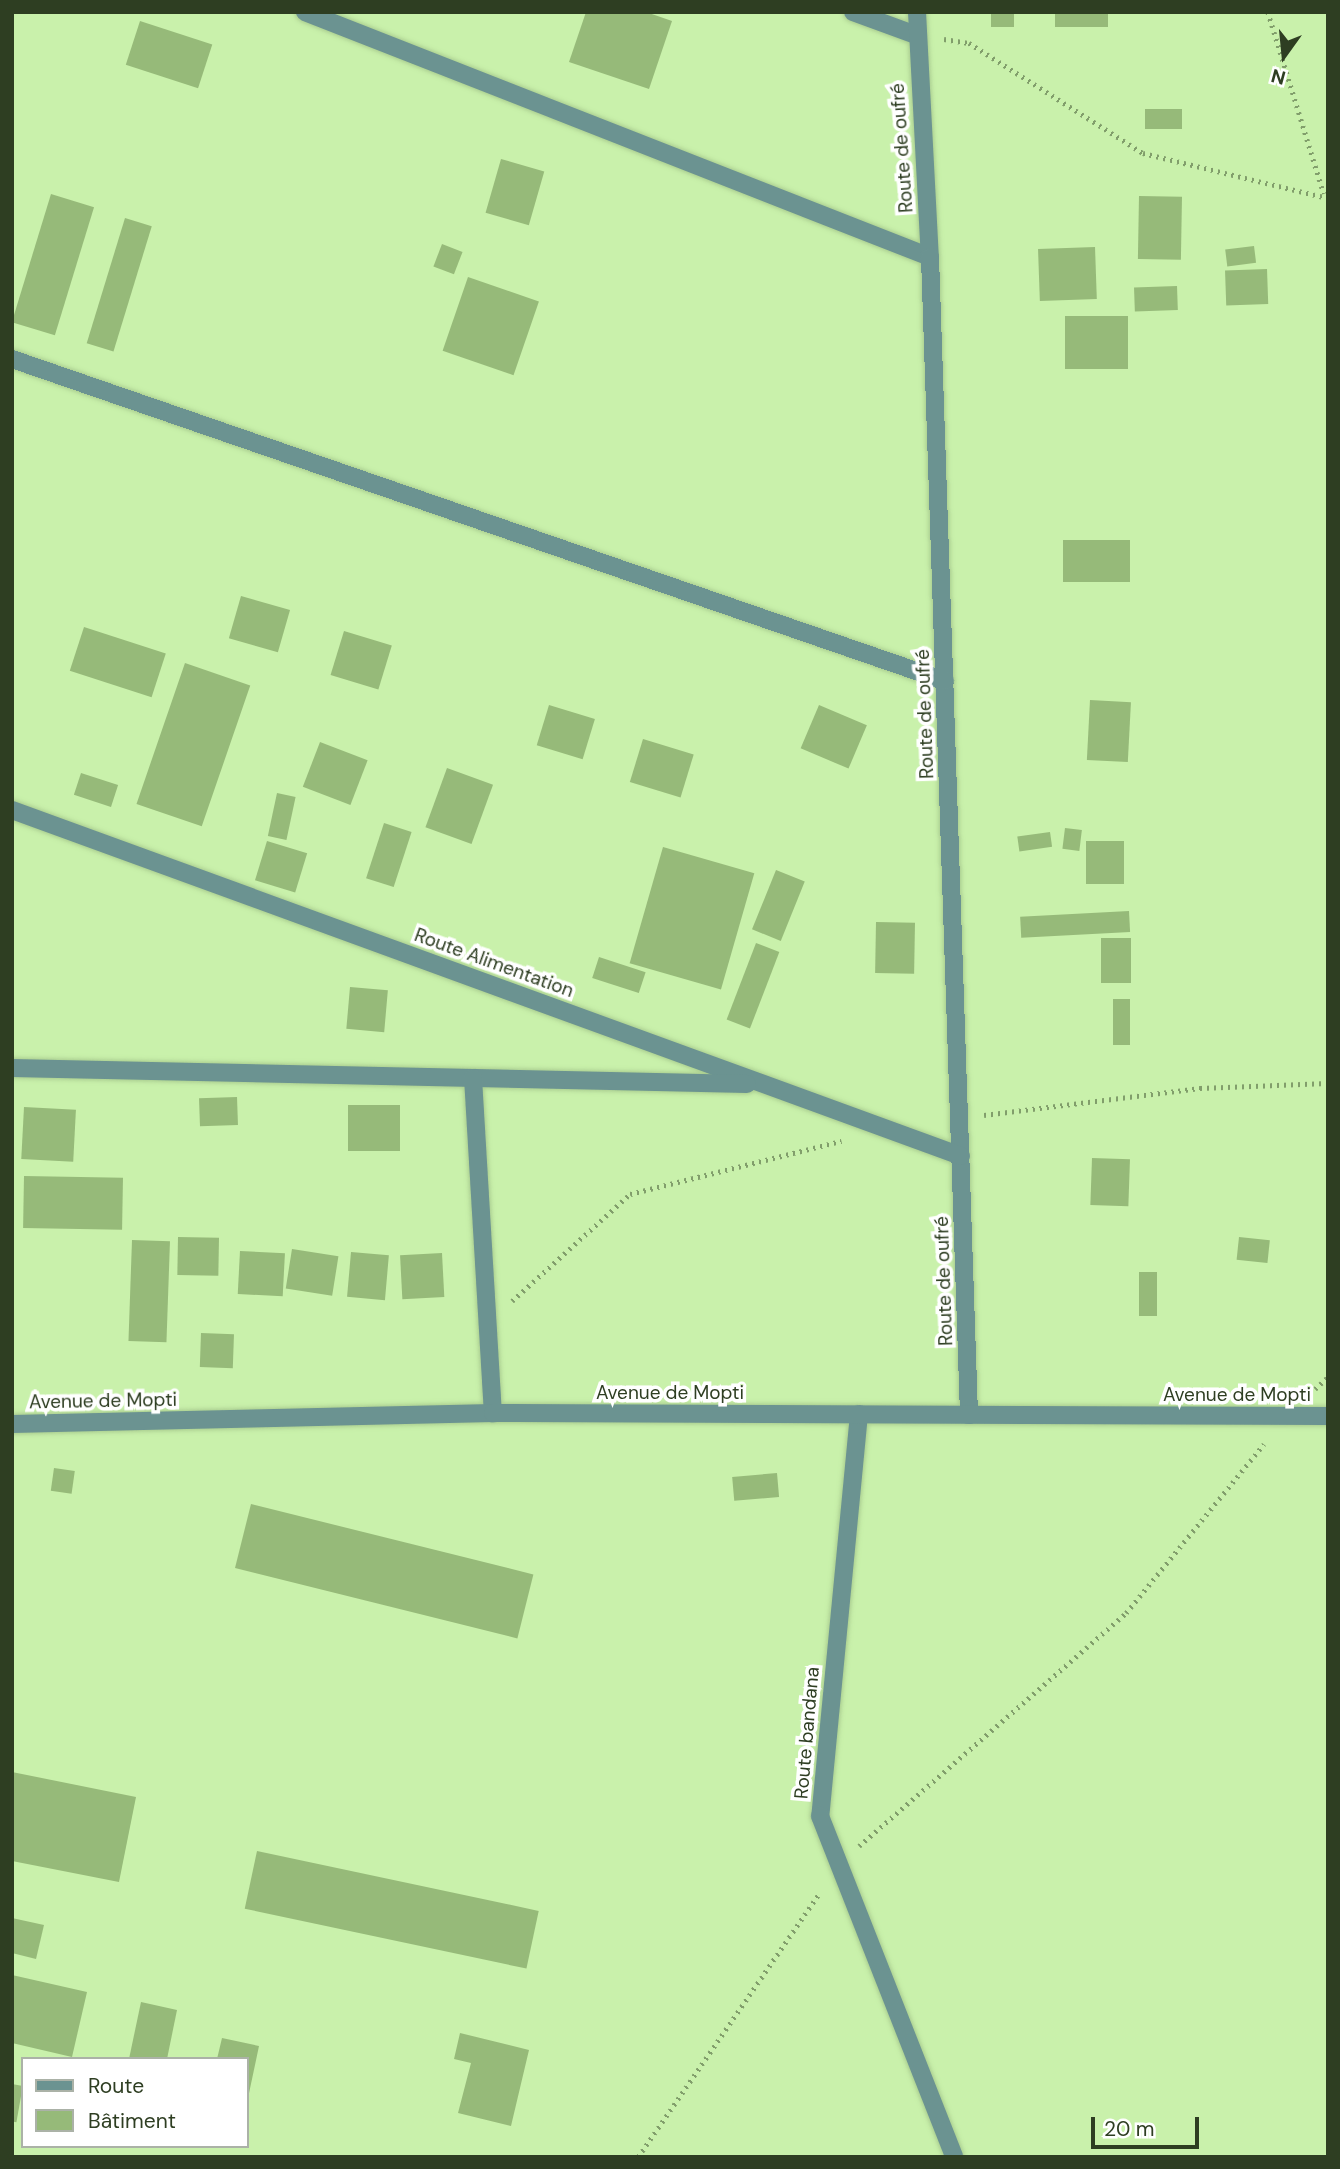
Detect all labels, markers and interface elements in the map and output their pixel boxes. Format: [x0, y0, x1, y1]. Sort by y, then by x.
north arrow [1249, 21, 1319, 91]
text: N [1269, 63, 1288, 91]
street label: Route de oufré [886, 82, 918, 214]
street label: Route de oufré [911, 649, 939, 779]
street label: Route Alimentation [411, 924, 577, 1002]
street label: Route de oufré [930, 1216, 958, 1346]
street label: Avenue de Mopti [596, 1382, 744, 1404]
street label: Avenue de Mopti [1163, 1384, 1311, 1406]
street label: Avenue de Mopti [29, 1388, 177, 1414]
street label: Route bandana [790, 1666, 824, 1800]
legend [21, 2057, 248, 2148]
text: Route [88, 2072, 144, 2100]
scale bar [1095, 2102, 1204, 2146]
text: Bâtiment [88, 2107, 176, 2135]
text: 20 m [1104, 2115, 1155, 2143]

